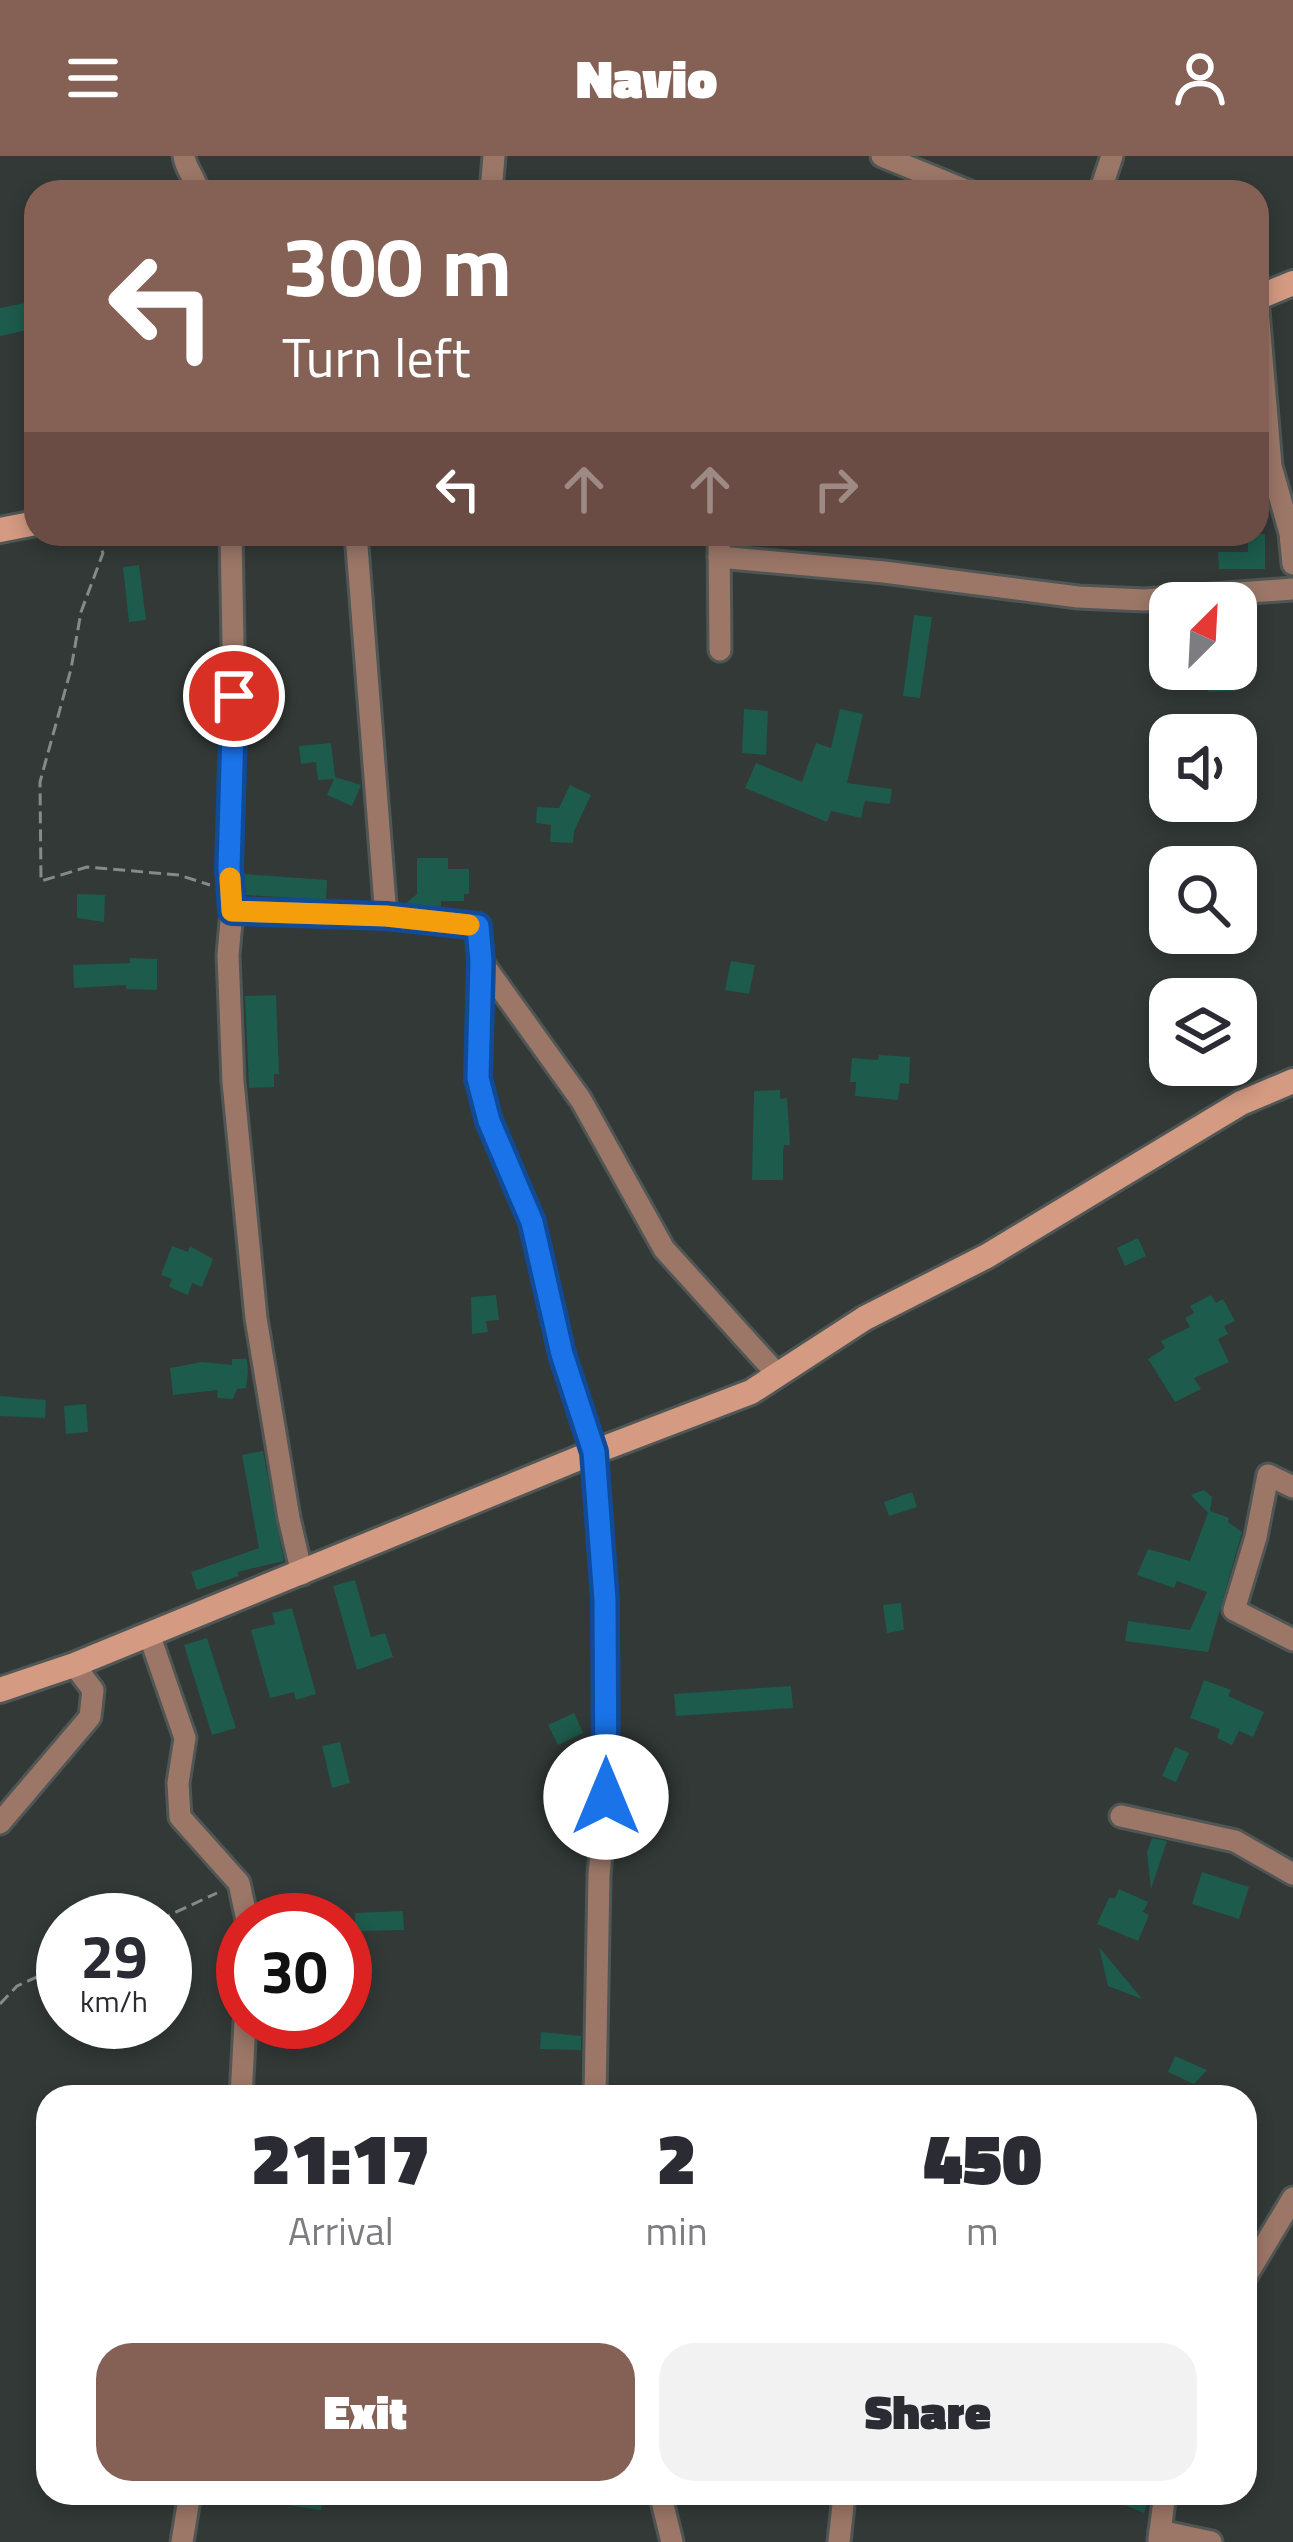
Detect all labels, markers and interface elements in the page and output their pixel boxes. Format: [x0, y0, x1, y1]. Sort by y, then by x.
text: Navio [576, 37, 717, 119]
icon: menu [60, 45, 126, 111]
icon: person [1167, 45, 1233, 111]
text: 300 m [282, 201, 512, 329]
icon: left [84, 228, 240, 384]
text: Turn left [282, 316, 471, 398]
icon: left [425, 456, 491, 522]
icon: ahead [551, 456, 617, 522]
icon: ahead [677, 456, 743, 522]
icon: right [803, 456, 869, 522]
north arrow [1149, 582, 1257, 690]
map controls [1149, 582, 1257, 1086]
pin [183, 645, 285, 747]
icon: arrive [201, 663, 267, 729]
button: sound [1149, 714, 1257, 822]
button: search [1149, 846, 1257, 954]
button: layers [1149, 978, 1257, 1086]
position arrow [543, 1734, 669, 1860]
speed limit sign: 30 [216, 1893, 372, 2049]
text: 29 [80, 1910, 148, 2001]
text: km/h [80, 1978, 148, 2024]
text: 21:17 [251, 2102, 430, 2212]
text: 2 [657, 2102, 696, 2212]
text: 450 [923, 2102, 1042, 2212]
text: Arrival [288, 2201, 394, 2260]
text: min [646, 2201, 708, 2260]
text: m [966, 2201, 999, 2260]
button: Exit [96, 2343, 635, 2481]
button: Share [659, 2343, 1197, 2481]

